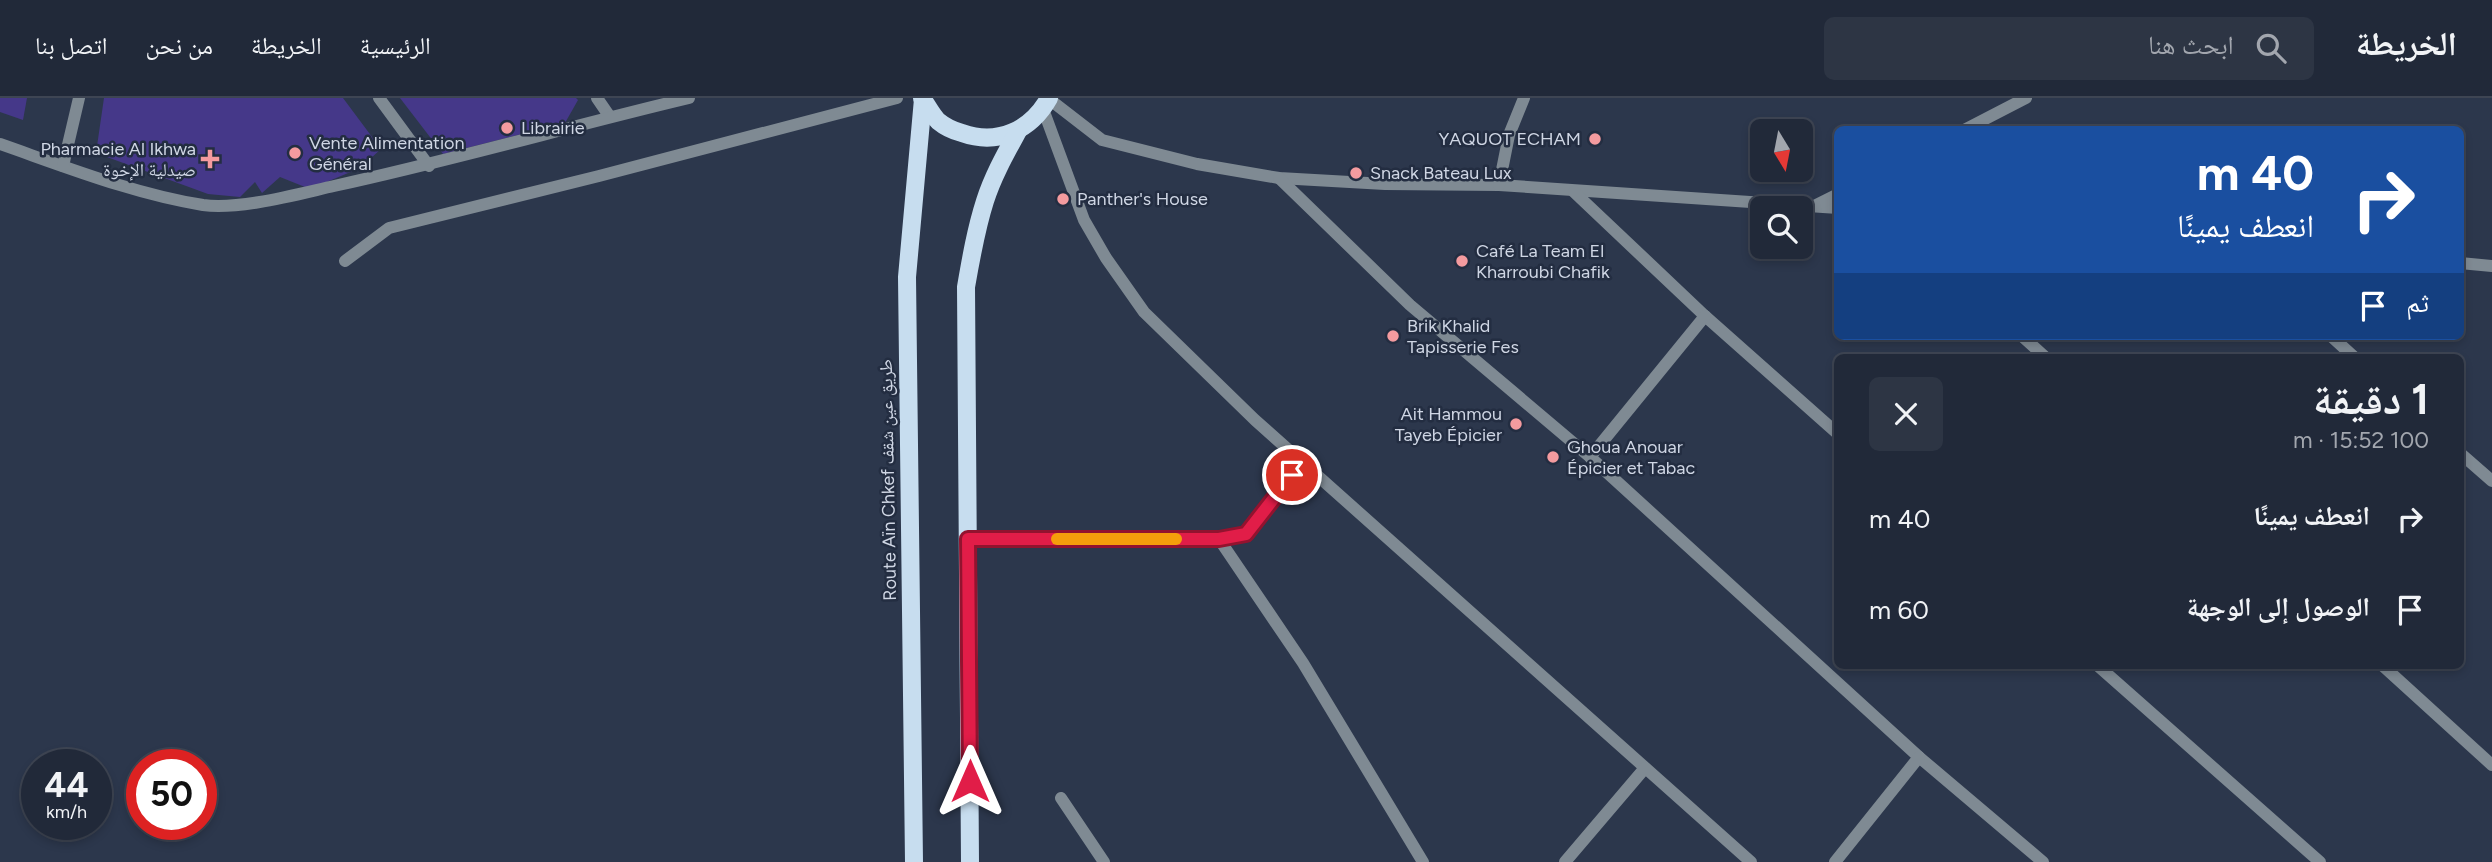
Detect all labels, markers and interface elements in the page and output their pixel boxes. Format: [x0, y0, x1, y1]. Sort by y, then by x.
search box [1824, 17, 2314, 80]
text: الخريطة [2356, 24, 2457, 63]
text: ابحث هنا [2148, 29, 2234, 61]
icon: search [2252, 29, 2290, 67]
text: اتصل بنا [35, 31, 107, 60]
text: من نحن [145, 31, 213, 60]
text: الخريطة [251, 31, 322, 60]
text: الرئيسية [360, 31, 431, 60]
place label: Librairie [521, 117, 585, 139]
north arrow [1750, 119, 1813, 182]
map controls [1750, 119, 1813, 259]
marker: Librairie [499, 120, 515, 136]
place label: YAQUOT ECHAM [1438, 128, 1581, 150]
marker: YAQUOT ECHAM [1587, 131, 1603, 147]
place label: Vente Alimentation Général [309, 132, 465, 175]
place label: Pharmacie Al Ikhwa صيدلية الإخوة [40, 138, 196, 181]
text: 40 m [2197, 143, 2314, 202]
marker: Vente Alimentation Général [287, 145, 303, 161]
marker: Pharmacie Al Ikhwa صيدلية الإخوة [202, 151, 218, 167]
icon: right [2338, 154, 2429, 245]
place label: Snack Bateau Lux [1370, 162, 1512, 184]
marker: Snack Bateau Lux [1348, 165, 1364, 181]
place label: Panther's House [1077, 188, 1208, 210]
marker: Panther's House [1055, 191, 1071, 207]
button: search [1750, 196, 1813, 259]
text: انعطف يمينًا [2177, 207, 2314, 245]
place label: Café La Team El Kharroubi Chafik [1476, 240, 1610, 283]
marker: Café La Team El Kharroubi Chafik [1454, 253, 1470, 269]
icon: arrive [2354, 287, 2392, 325]
text: ثم [2406, 287, 2429, 319]
place label: Brik Khalid Tapisserie Fes [1407, 315, 1519, 358]
marker: Brik Khalid Tapisserie Fes [1385, 328, 1401, 344]
street label: Route Aïn Chkef طريق عين شقف [875, 359, 901, 601]
text: 1 دقيقة [2313, 374, 2429, 425]
button: close [1869, 377, 1943, 451]
place label: Ait Hammou Tayeb Épicier [1395, 403, 1502, 446]
marker: Ait Hammou Tayeb Épicier [1508, 416, 1524, 432]
text: 100 m · 15:52 [2293, 426, 2429, 454]
place label: Ghoua Anouar Épicier et Tabac [1567, 436, 1696, 479]
pin [1262, 445, 1322, 505]
marker: Ghoua Anouar Épicier et Tabac [1545, 449, 1561, 465]
icon: arrive [1273, 456, 1311, 494]
text: انعطف يمينًا [2254, 500, 2370, 532]
icon: right [2391, 500, 2429, 538]
text: 40 m [1869, 503, 1930, 535]
text: الوصول إلى الوجهة [2187, 591, 2370, 623]
icon: arrive [2391, 591, 2429, 629]
text: 60 m [1869, 594, 1929, 626]
position arrow [933, 744, 1007, 818]
speed limit sign: 50 [126, 749, 217, 840]
text: 44 [44, 764, 89, 806]
text: km/h [46, 801, 87, 823]

